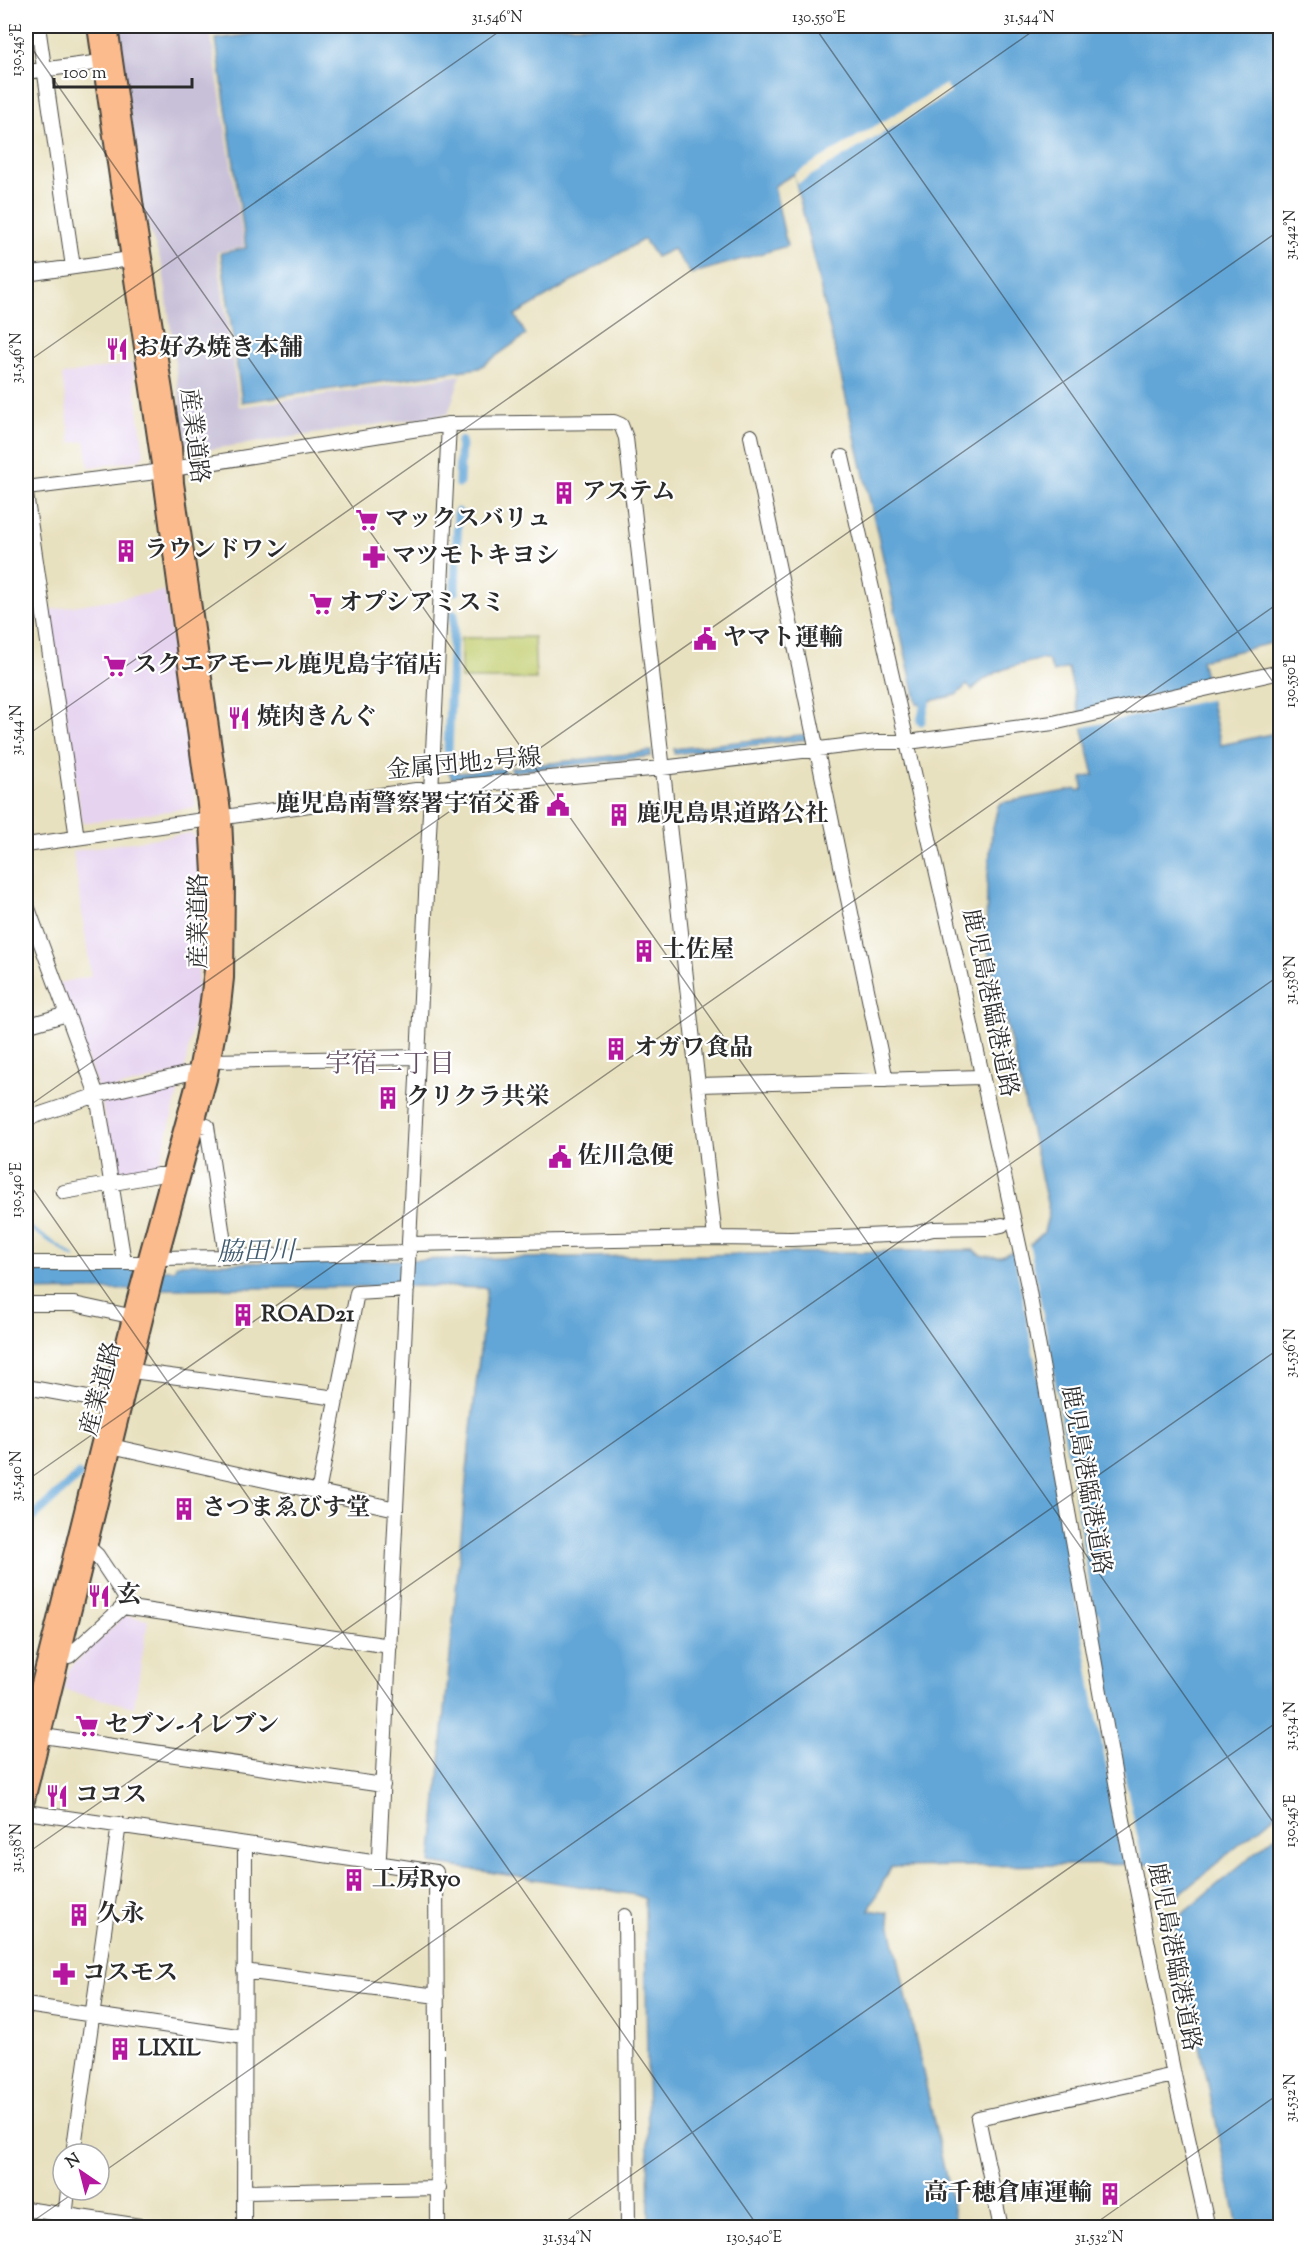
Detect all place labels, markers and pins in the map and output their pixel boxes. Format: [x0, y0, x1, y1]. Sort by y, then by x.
place label: お好み焼き本舗 [135, 332, 303, 366]
restaurant icon: お好み焼き本舗 [104, 336, 130, 362]
place label: アステム [582, 476, 675, 510]
building icon: アステム [551, 480, 577, 506]
place label: マックスバリュ [385, 503, 551, 537]
supermarket icon: マックスバリュ [354, 507, 380, 533]
place label: ラウンドワン [144, 534, 288, 568]
building icon: ラウンドワン [113, 538, 139, 564]
place label: マツモトキヨシ [392, 540, 559, 574]
pharmacy icon: マツモトキヨシ [361, 544, 387, 570]
place label: オプシアミスミ [339, 587, 505, 621]
supermarket icon: オプシアミスミ [308, 591, 334, 617]
place label: ヤマト運輸 [723, 622, 843, 656]
public building icon: ヤマト運輸 [692, 626, 718, 652]
place label: スクエアモール鹿児島宇宿店 [133, 649, 442, 683]
supermarket icon: スクエアモール鹿児島宇宿店 [102, 653, 128, 679]
place label: 焼肉きんぐ [257, 701, 377, 735]
restaurant icon: 焼肉きんぐ [226, 705, 252, 731]
place label: 鹿児島南警察署宇宿交番 [276, 788, 540, 822]
public building icon: 鹿児島南警察署宇宿交番 [545, 792, 571, 818]
place label: 鹿児島県道路公社 [637, 798, 829, 832]
building icon: 鹿児島県道路公社 [606, 802, 632, 828]
place label: 土佐屋 [662, 934, 734, 968]
building icon: 土佐屋 [631, 938, 657, 964]
place label: オガワ食品 [634, 1032, 753, 1066]
building icon: オガワ食品 [603, 1036, 629, 1062]
place label: クリクラ共栄 [406, 1081, 550, 1115]
building icon: クリクラ共栄 [375, 1085, 401, 1111]
place label: 佐川急便 [578, 1140, 674, 1174]
public building icon: 佐川急便 [547, 1144, 573, 1170]
place label: ROAD21 [261, 1298, 355, 1332]
building icon: ROAD21 [230, 1302, 256, 1328]
place label: さつまゑびす堂 [202, 1492, 370, 1526]
building icon: さつまゑびす堂 [171, 1496, 197, 1522]
place label: 玄 [117, 1579, 141, 1613]
restaurant icon: 玄 [86, 1583, 112, 1609]
place label: セブン-イレブン [105, 1709, 279, 1743]
supermarket icon: セブン-イレブン [74, 1713, 100, 1739]
place label: ココス [75, 1779, 147, 1813]
restaurant icon: ココス [44, 1783, 70, 1809]
place label: 工房Ryo [372, 1863, 461, 1897]
building icon: 工房Ryo [341, 1867, 367, 1893]
place label: 久永 [97, 1898, 145, 1932]
building icon: 久永 [66, 1902, 92, 1928]
place label: コスモス [82, 1957, 178, 1991]
pharmacy icon: コスモス [51, 1961, 77, 1987]
place label: LIXIL [138, 2032, 201, 2066]
building icon: LIXIL [107, 2036, 133, 2062]
place label: 高千穂倉庫運輸 [924, 2177, 1092, 2211]
building icon: 高千穂倉庫運輸 [1097, 2181, 1123, 2207]

